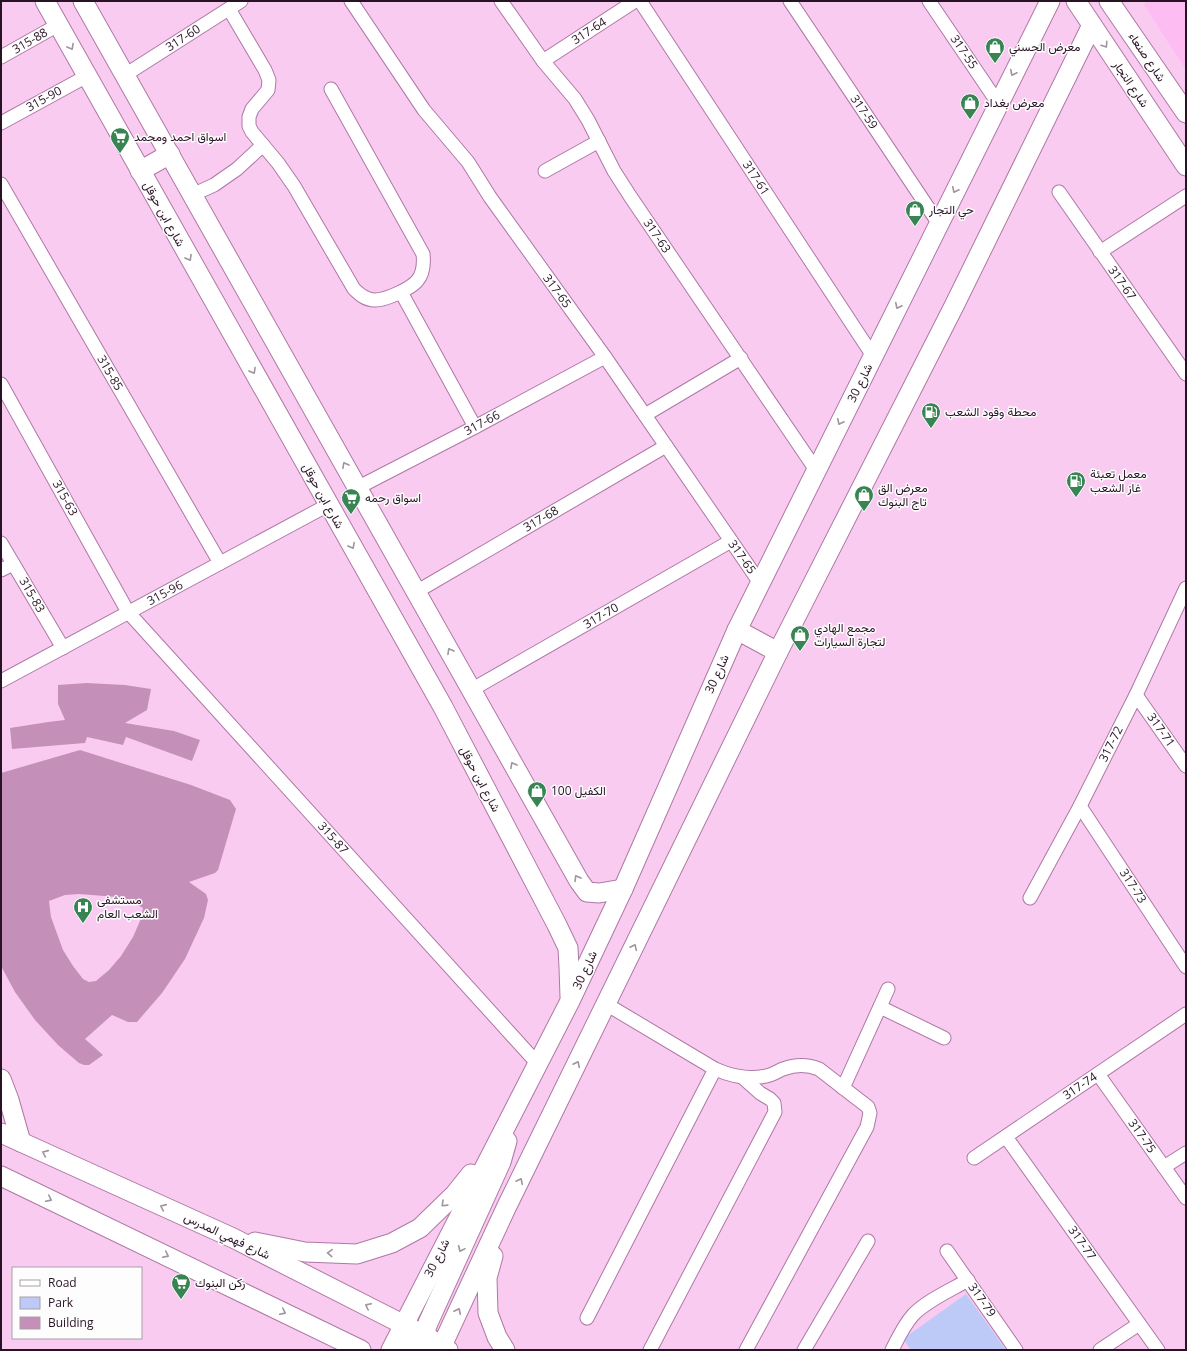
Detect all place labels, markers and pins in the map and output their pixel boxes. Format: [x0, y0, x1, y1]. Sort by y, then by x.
shop icon: معرض الحسني [984, 36, 1006, 64]
place label: معرض الحسني [1009, 38, 1080, 57]
shop icon: معرض بغداد [959, 92, 981, 120]
place label: معرض بغداد [984, 94, 1044, 111]
supermarket icon: اسواق احمد ومحمد [109, 126, 131, 154]
place label: اسواق احمد ومحمد [134, 128, 226, 145]
shop icon: حي التجار [904, 199, 926, 227]
place label: حي التجار [928, 201, 974, 220]
fuel station icon: محطة وقود الشعب [920, 401, 942, 429]
place label: محطة وقود الشعب [945, 403, 1036, 420]
place label: معمل تعبئة غاز الشعب [1090, 465, 1147, 496]
fuel station icon: معمل تعبئة غاز الشعب [1065, 470, 1087, 498]
place label: معرض الق تاج البنوك [878, 479, 928, 511]
shop icon: معرض الق تاج البنوك [853, 484, 875, 512]
supermarket icon: اسواق رحمه [340, 487, 362, 515]
place label: اسواق رحمه [365, 489, 421, 506]
place label: مجمع الهادي لتجارة السيارات [814, 619, 885, 650]
shop icon: مجمع الهادي لتجارة السيارات [789, 624, 811, 652]
shop icon: الكفيل 100 [526, 780, 548, 808]
place label: الكفيل 100 [551, 782, 606, 799]
place label: مستشفى الشعب العام [97, 891, 158, 922]
hospital icon: مستشفى الشعب العام [72, 896, 94, 924]
supermarket icon: ركن البنوك [170, 1272, 192, 1300]
place label: ركن البنوك [195, 1274, 245, 1291]

